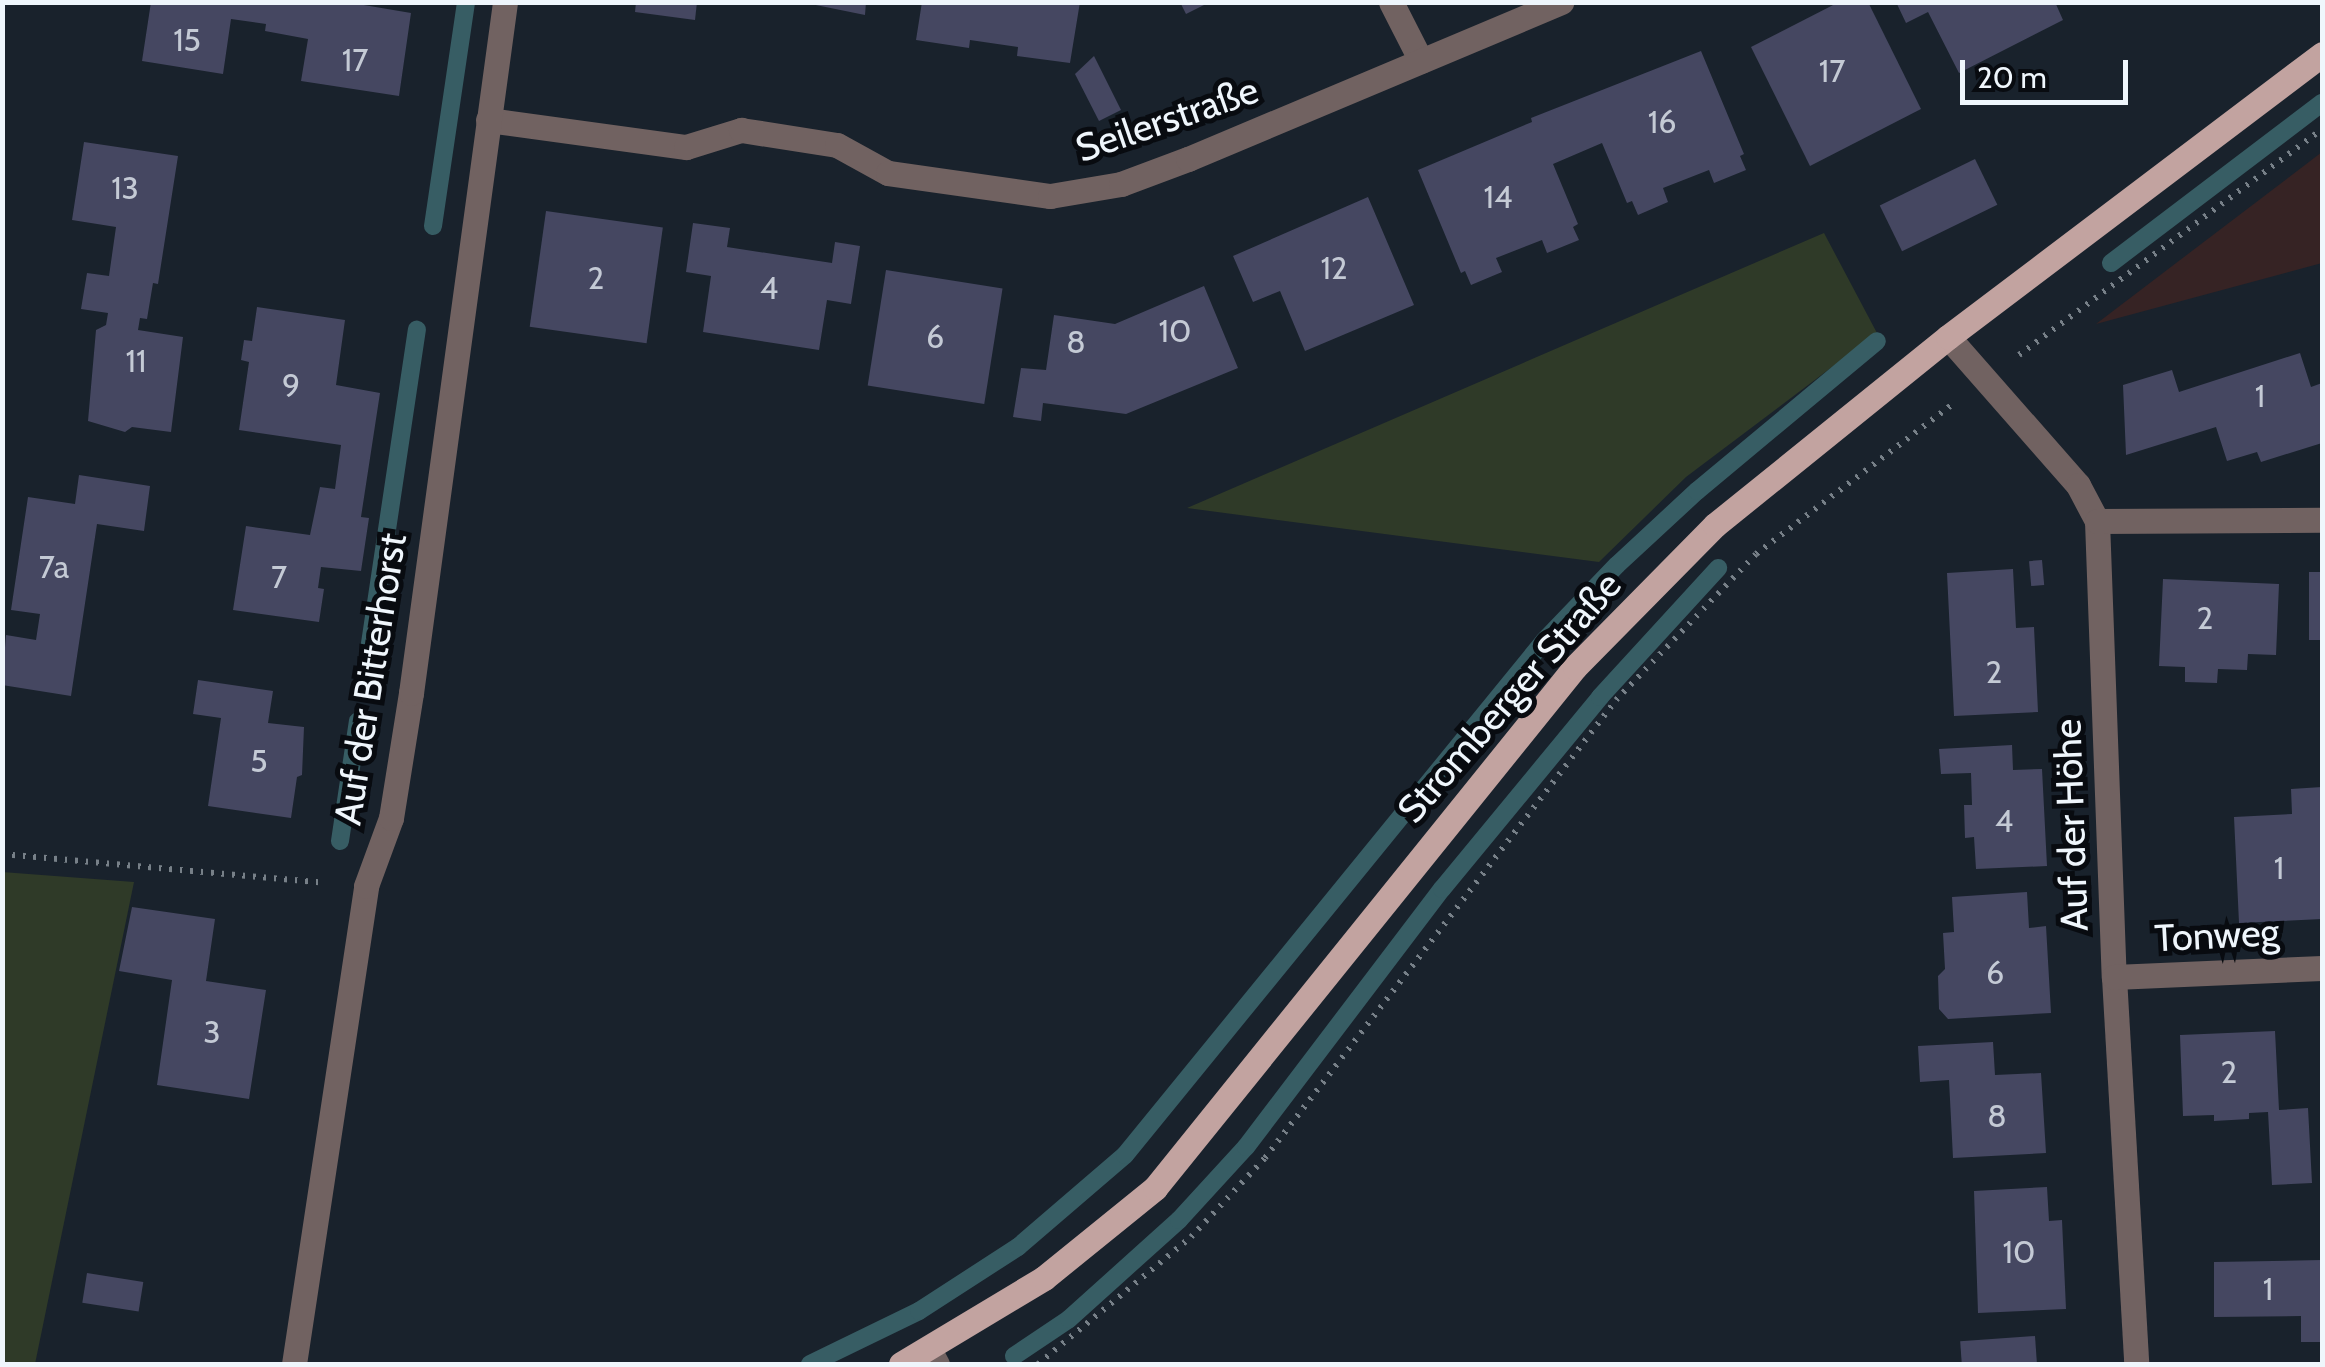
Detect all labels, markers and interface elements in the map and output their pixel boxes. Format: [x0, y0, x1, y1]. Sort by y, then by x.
house number: 15 [173, 21, 201, 59]
scale bar [1965, 40, 2132, 102]
house number: 17 [342, 41, 368, 79]
house number: 17 [1819, 52, 1845, 90]
text: 20 m [1977, 59, 2047, 96]
street label: Seilerstraße [1070, 67, 1264, 171]
house number: 16 [1648, 103, 1676, 141]
house number: 13 [111, 169, 139, 207]
house number: 14 [1484, 178, 1512, 216]
house number: 12 [1320, 249, 1348, 287]
house number: 2 [588, 259, 604, 297]
house number: 4 [760, 269, 778, 307]
house number: 10 [1159, 312, 1191, 350]
house number: 6 [926, 318, 944, 356]
house number: 8 [1066, 323, 1086, 361]
house number: 11 [126, 342, 146, 380]
house number: 9 [282, 366, 300, 404]
house number: 1 [2255, 377, 2265, 415]
street label: Auf der Bitterhorst [324, 530, 416, 828]
house number: 7a [39, 548, 69, 586]
house number: 7 [271, 558, 287, 596]
street label: Stromberger Straße [1388, 562, 1630, 832]
house number: 2 [2197, 599, 2213, 637]
house number: 2 [1986, 653, 2002, 691]
street label: Auf der Höhe [2045, 718, 2097, 932]
house number: 5 [250, 742, 268, 780]
house number: 4 [1995, 802, 2013, 840]
house number: 1 [2274, 849, 2284, 887]
street label: Tonweg [2153, 909, 2281, 961]
house number: 6 [1986, 954, 2004, 992]
house number: 3 [203, 1013, 221, 1051]
house number: 2 [2221, 1053, 2237, 1091]
house number: 8 [1987, 1097, 2007, 1135]
house number: 10 [2003, 1233, 2035, 1271]
house number: 1 [2263, 1270, 2273, 1308]

